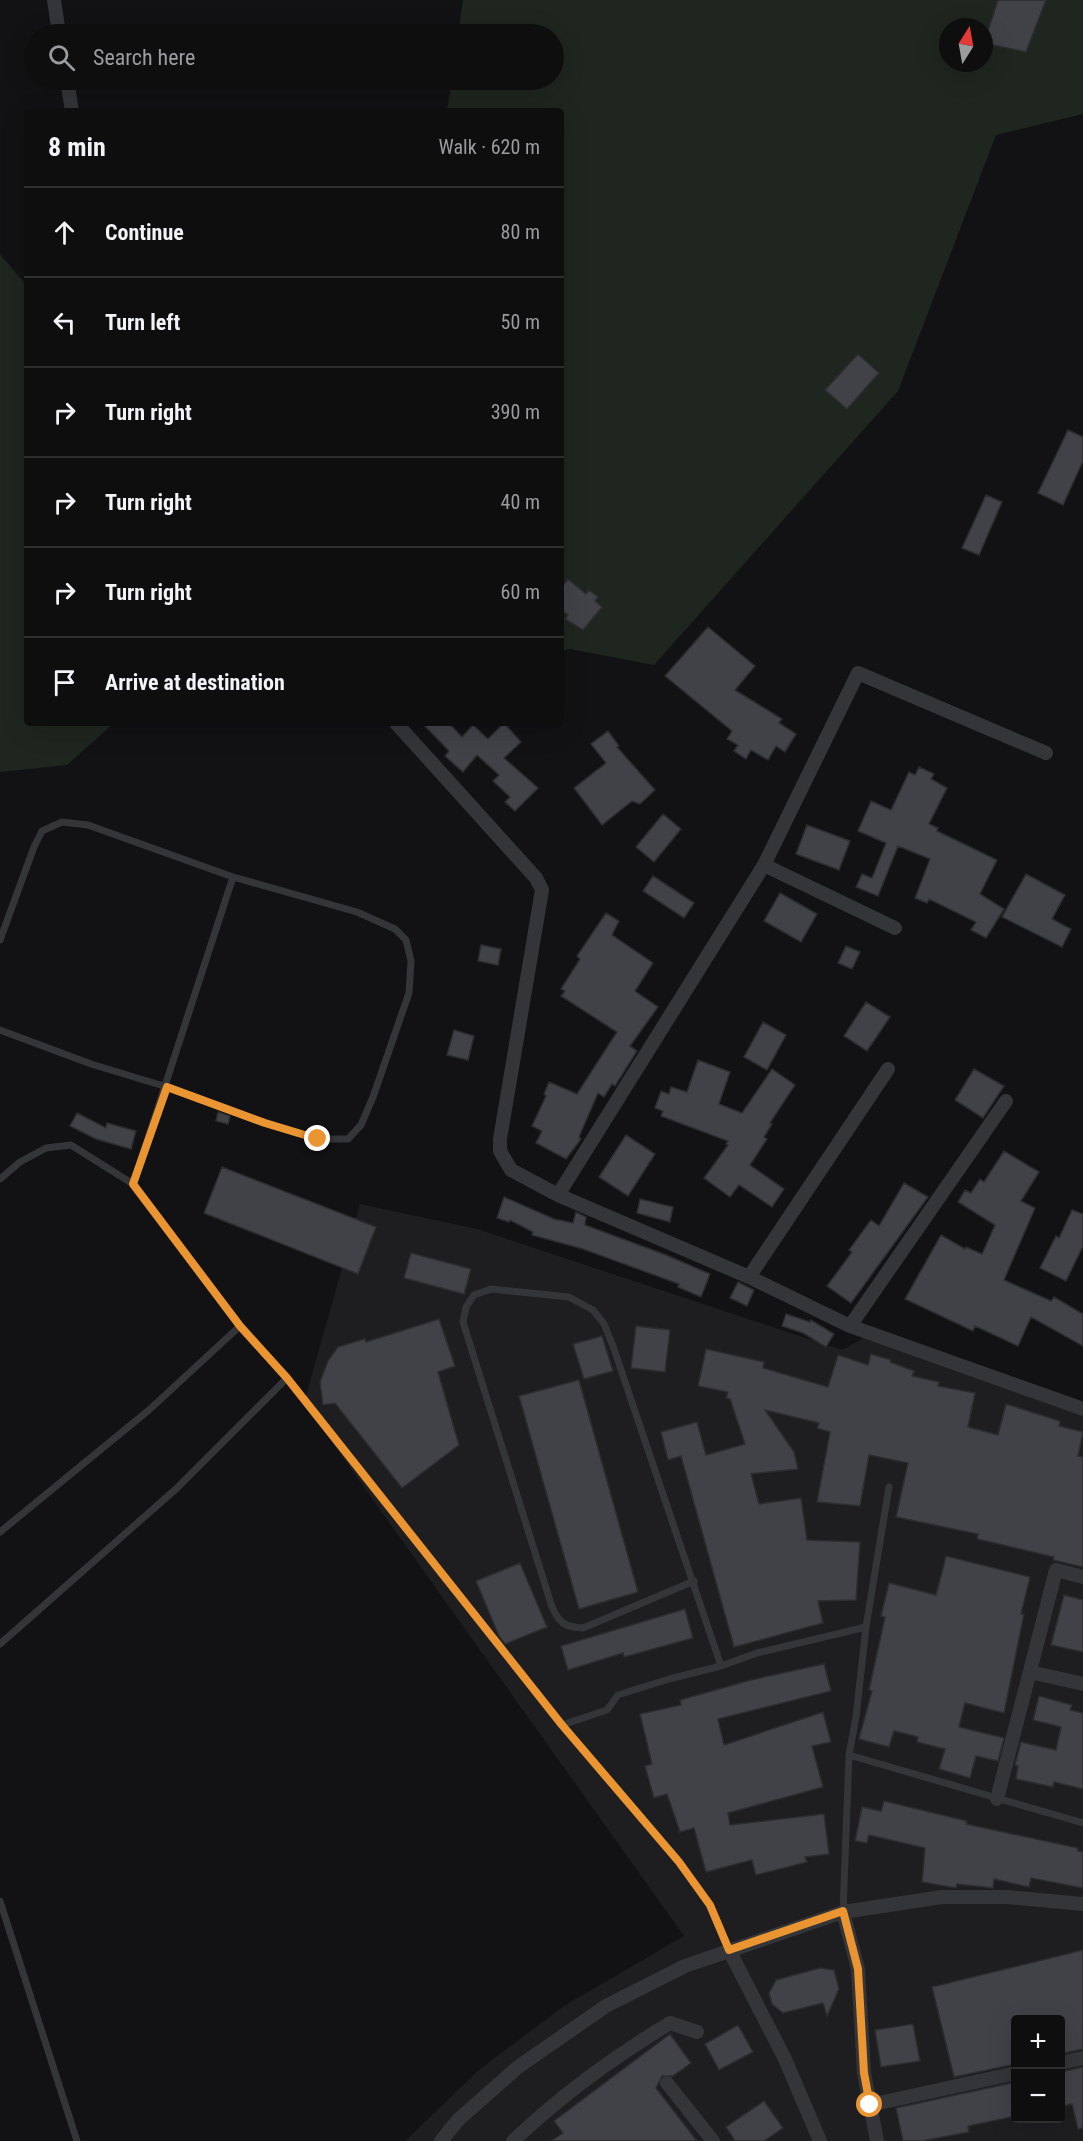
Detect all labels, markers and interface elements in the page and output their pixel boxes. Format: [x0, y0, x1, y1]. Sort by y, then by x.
north arrow [939, 18, 993, 72]
search box [24, 24, 564, 90]
icon: search [45, 41, 78, 74]
text: Search here [93, 45, 195, 70]
text: 8 min [48, 132, 106, 162]
text: Walk · 620 m [439, 135, 540, 159]
icon: ahead [48, 216, 81, 249]
text: Continue [105, 220, 184, 245]
text: 80 m [501, 220, 540, 244]
icon: left [48, 306, 81, 339]
text: Turn left [105, 310, 180, 335]
text: 50 m [501, 310, 540, 334]
icon: right [48, 396, 81, 429]
text: Turn right [105, 400, 192, 425]
text: 390 m [491, 400, 540, 424]
icon: right [48, 486, 81, 519]
text: Turn right [105, 490, 192, 515]
text: 40 m [501, 490, 540, 514]
icon: right [48, 576, 81, 609]
text: Turn right [105, 580, 192, 605]
text: 60 m [501, 580, 540, 604]
icon: arrive [48, 666, 81, 699]
text: Arrive at destination [105, 670, 285, 695]
route end [304, 1125, 330, 1151]
map controls [1011, 2015, 1065, 2123]
button: + [1011, 2015, 1065, 2069]
button: − [1011, 2069, 1065, 2123]
route start [856, 2091, 882, 2117]

